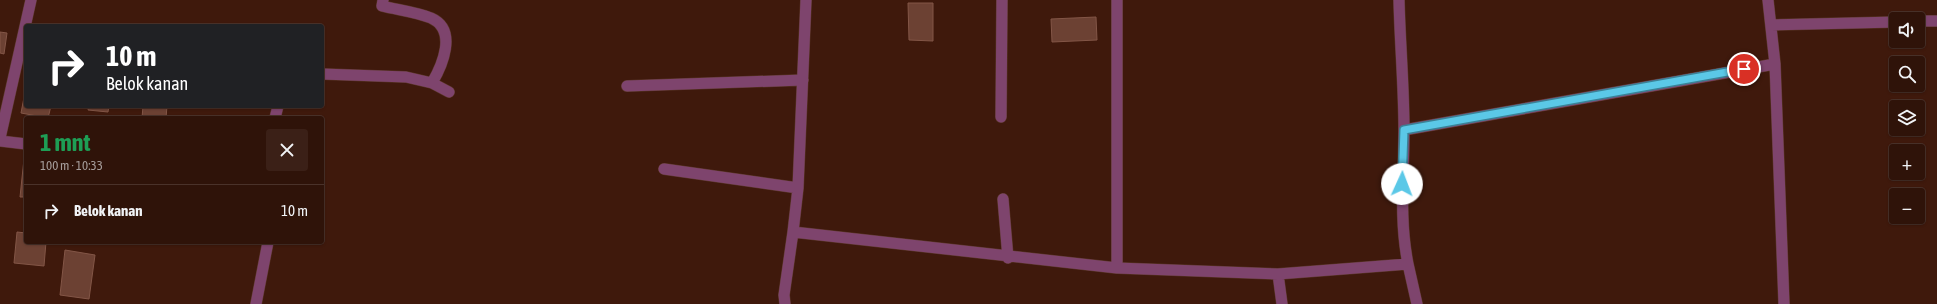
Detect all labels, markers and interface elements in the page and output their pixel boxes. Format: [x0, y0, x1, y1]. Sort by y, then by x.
map controls [1889, 12, 1925, 224]
button: sound [1889, 12, 1925, 48]
icon: right [40, 40, 92, 92]
text: 10 m [106, 40, 156, 72]
pin [1727, 52, 1761, 86]
button: search [1889, 56, 1925, 92]
icon: arrive [1733, 58, 1755, 80]
text: Belok kanan [106, 73, 188, 94]
button: layers [1889, 100, 1925, 136]
text: 1 mnt [40, 129, 90, 156]
button: close [266, 129, 308, 171]
button: + [1889, 144, 1925, 180]
text: 100 m · 10:33 [40, 158, 103, 173]
position arrow [1381, 163, 1423, 205]
button: − [1889, 188, 1925, 224]
icon: right [40, 200, 62, 222]
text: Belok kanan [74, 202, 143, 219]
text: 10 m [281, 202, 308, 219]

